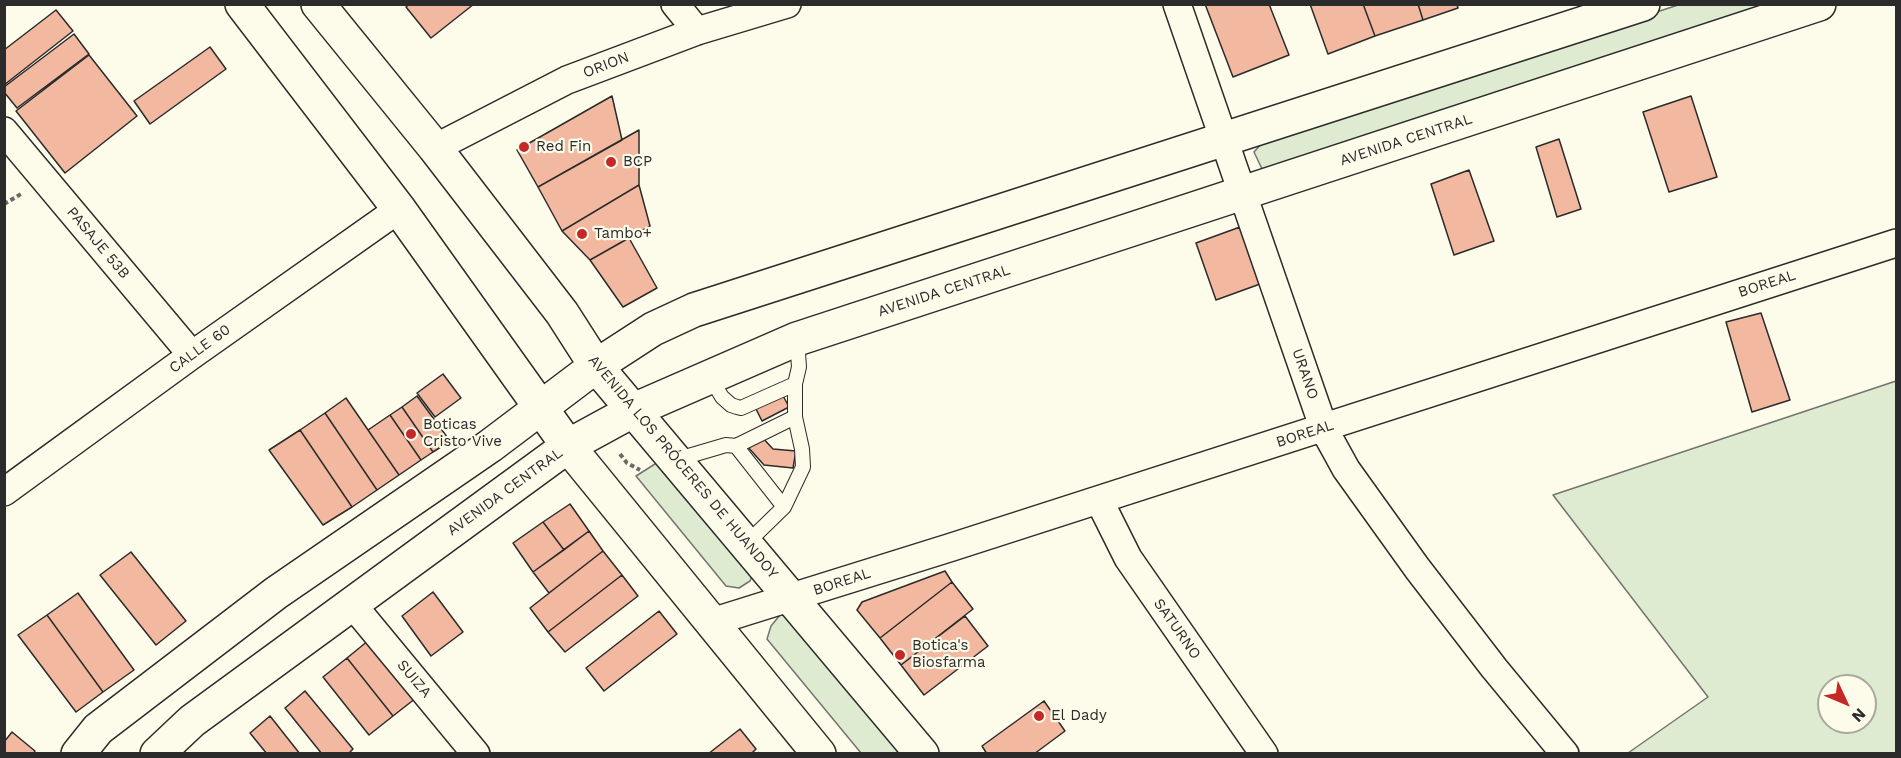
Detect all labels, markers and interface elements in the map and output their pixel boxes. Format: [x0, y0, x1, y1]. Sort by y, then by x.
street label: ORION [580, 48, 632, 82]
street label: AVENIDA CENTRAL [1338, 110, 1474, 170]
place label: Red Fin [536, 138, 591, 156]
marker: Red Fin [517, 140, 531, 154]
place label: BCP [623, 153, 652, 171]
marker: BCP [604, 155, 618, 169]
street label: PASAJE 53B [63, 203, 133, 283]
place label: Tambo+ [594, 225, 652, 243]
marker: Tambo+ [575, 227, 589, 241]
street label: AVENIDA CENTRAL [876, 261, 1012, 321]
street label: BOREAL [1736, 266, 1798, 302]
street label: CALLE 60 [166, 321, 234, 377]
street label: URANO [1288, 346, 1322, 402]
street label: AVENIDA LOS PRÓCERES DE HUANDOY [584, 352, 782, 582]
place label: Boticas Cristo Vive [423, 416, 502, 451]
street label: BOREAL [1274, 416, 1336, 452]
marker: Boticas Cristo Vive [404, 427, 418, 441]
street label: AVENIDA CENTRAL [444, 444, 566, 540]
street label: BOREAL [811, 564, 873, 600]
street label: SATURNO [1150, 595, 1204, 663]
place label: Botica's Biosfarma [912, 637, 986, 672]
marker: Botica's Biosfarma [893, 648, 907, 662]
street label: SUIZA [393, 656, 435, 702]
north arrow [1817, 674, 1877, 734]
text: N [1848, 705, 1870, 726]
place label: El Dady [1051, 707, 1107, 725]
marker: El Dady [1032, 709, 1046, 723]

